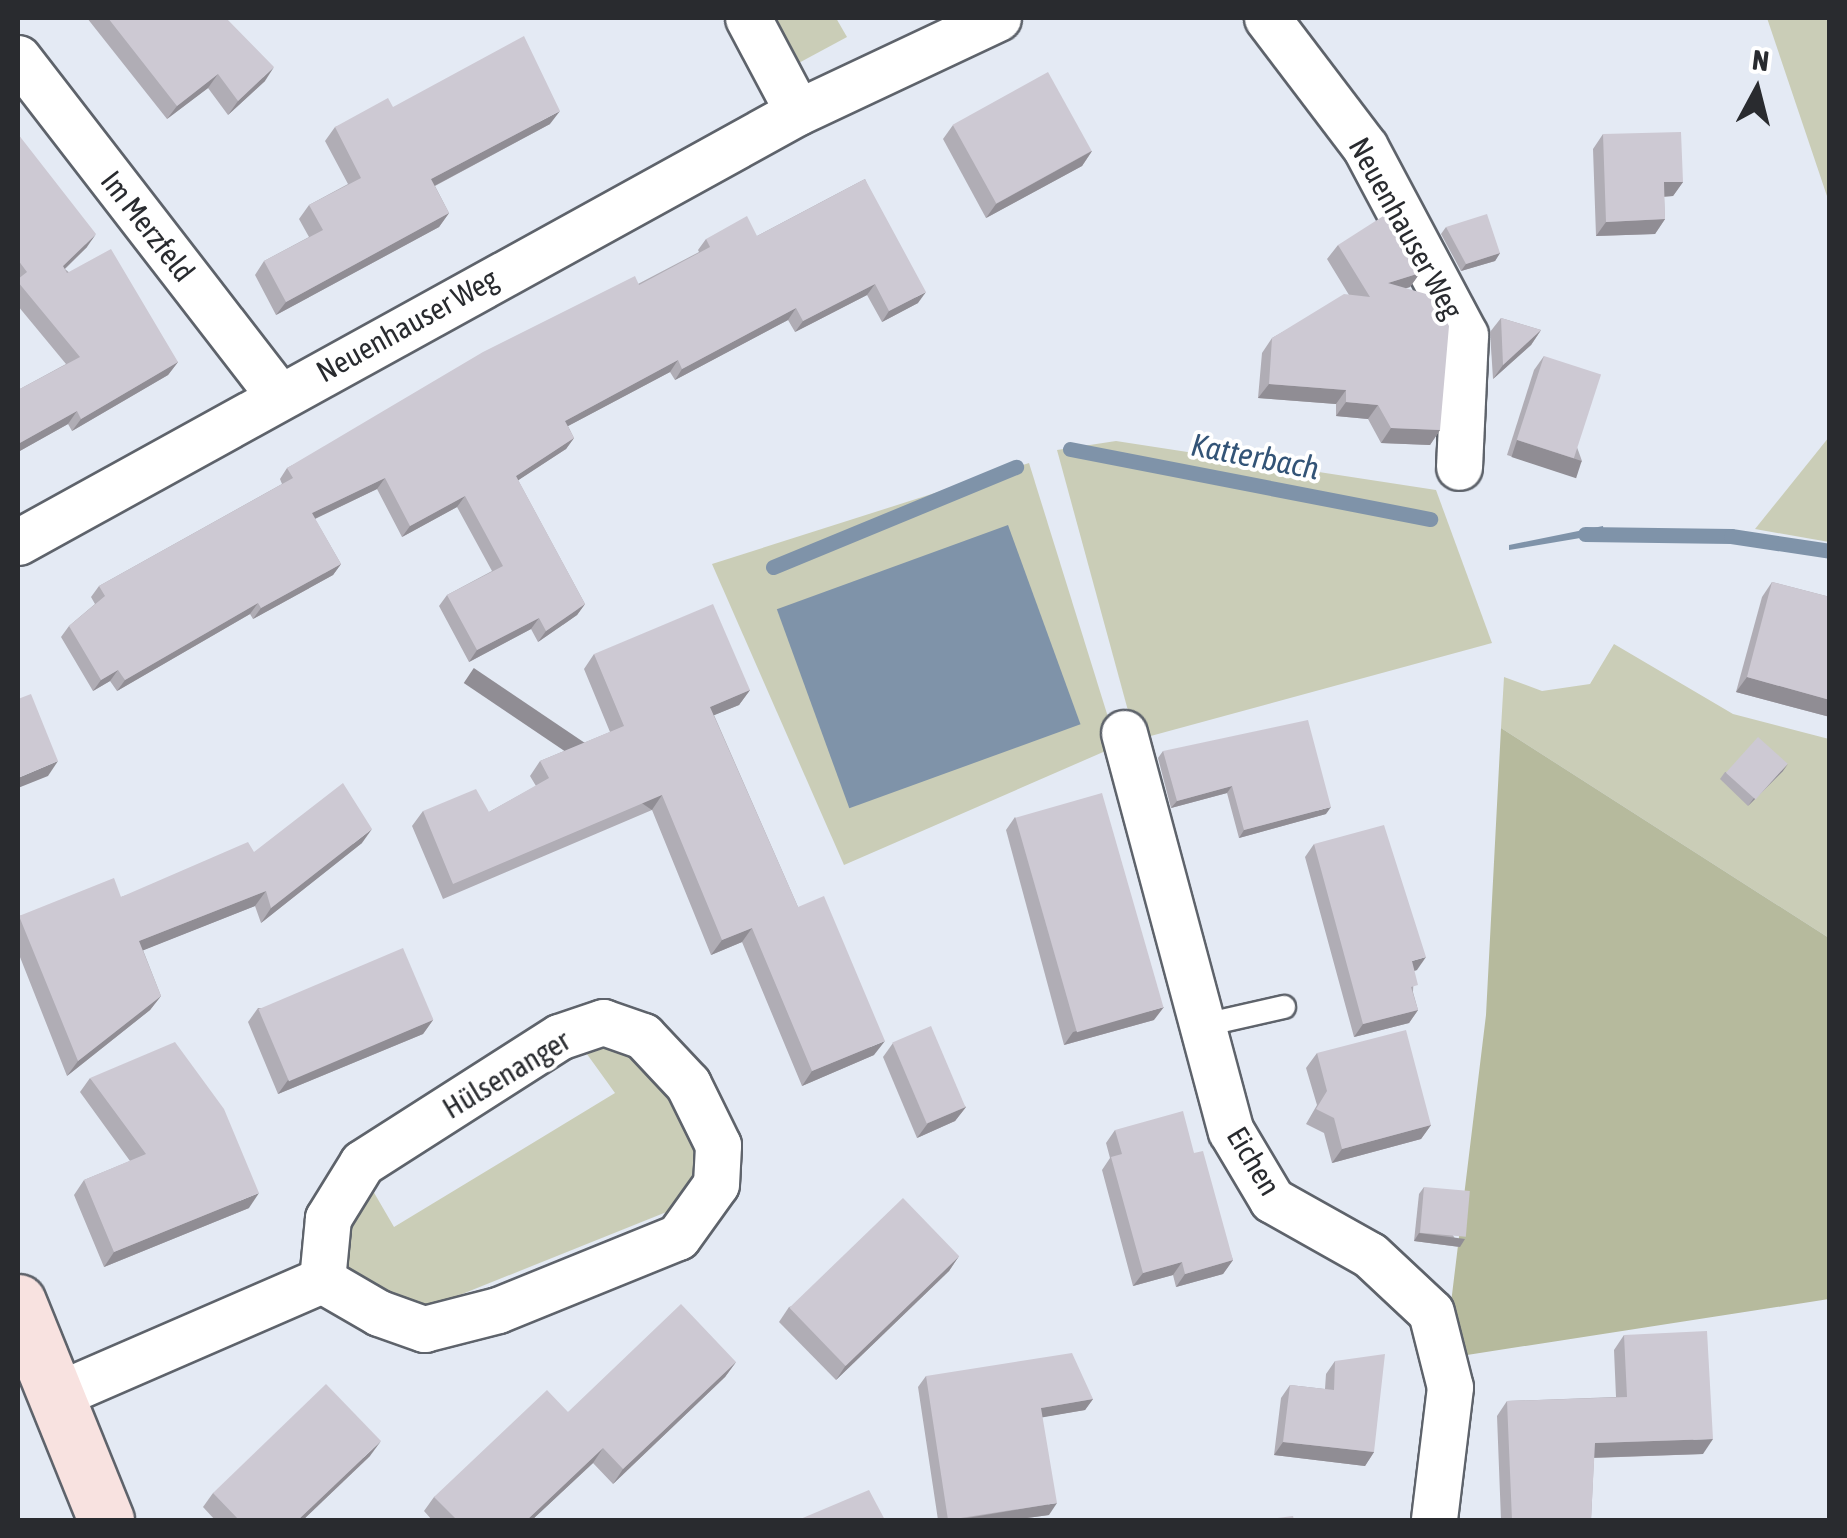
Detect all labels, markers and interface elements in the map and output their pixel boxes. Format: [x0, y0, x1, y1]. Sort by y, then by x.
north arrow [1707, 40, 1807, 140]
text: N [1751, 43, 1771, 77]
street label: Neuenhauser Weg [1341, 131, 1471, 325]
street label: Im Merzfeld [94, 164, 202, 288]
street label: Neuenhauser Weg [310, 260, 504, 390]
water label: Katterbach [1188, 426, 1322, 488]
street label: Hülsenanger [436, 1022, 576, 1126]
street label: Eichen [1220, 1120, 1288, 1202]

